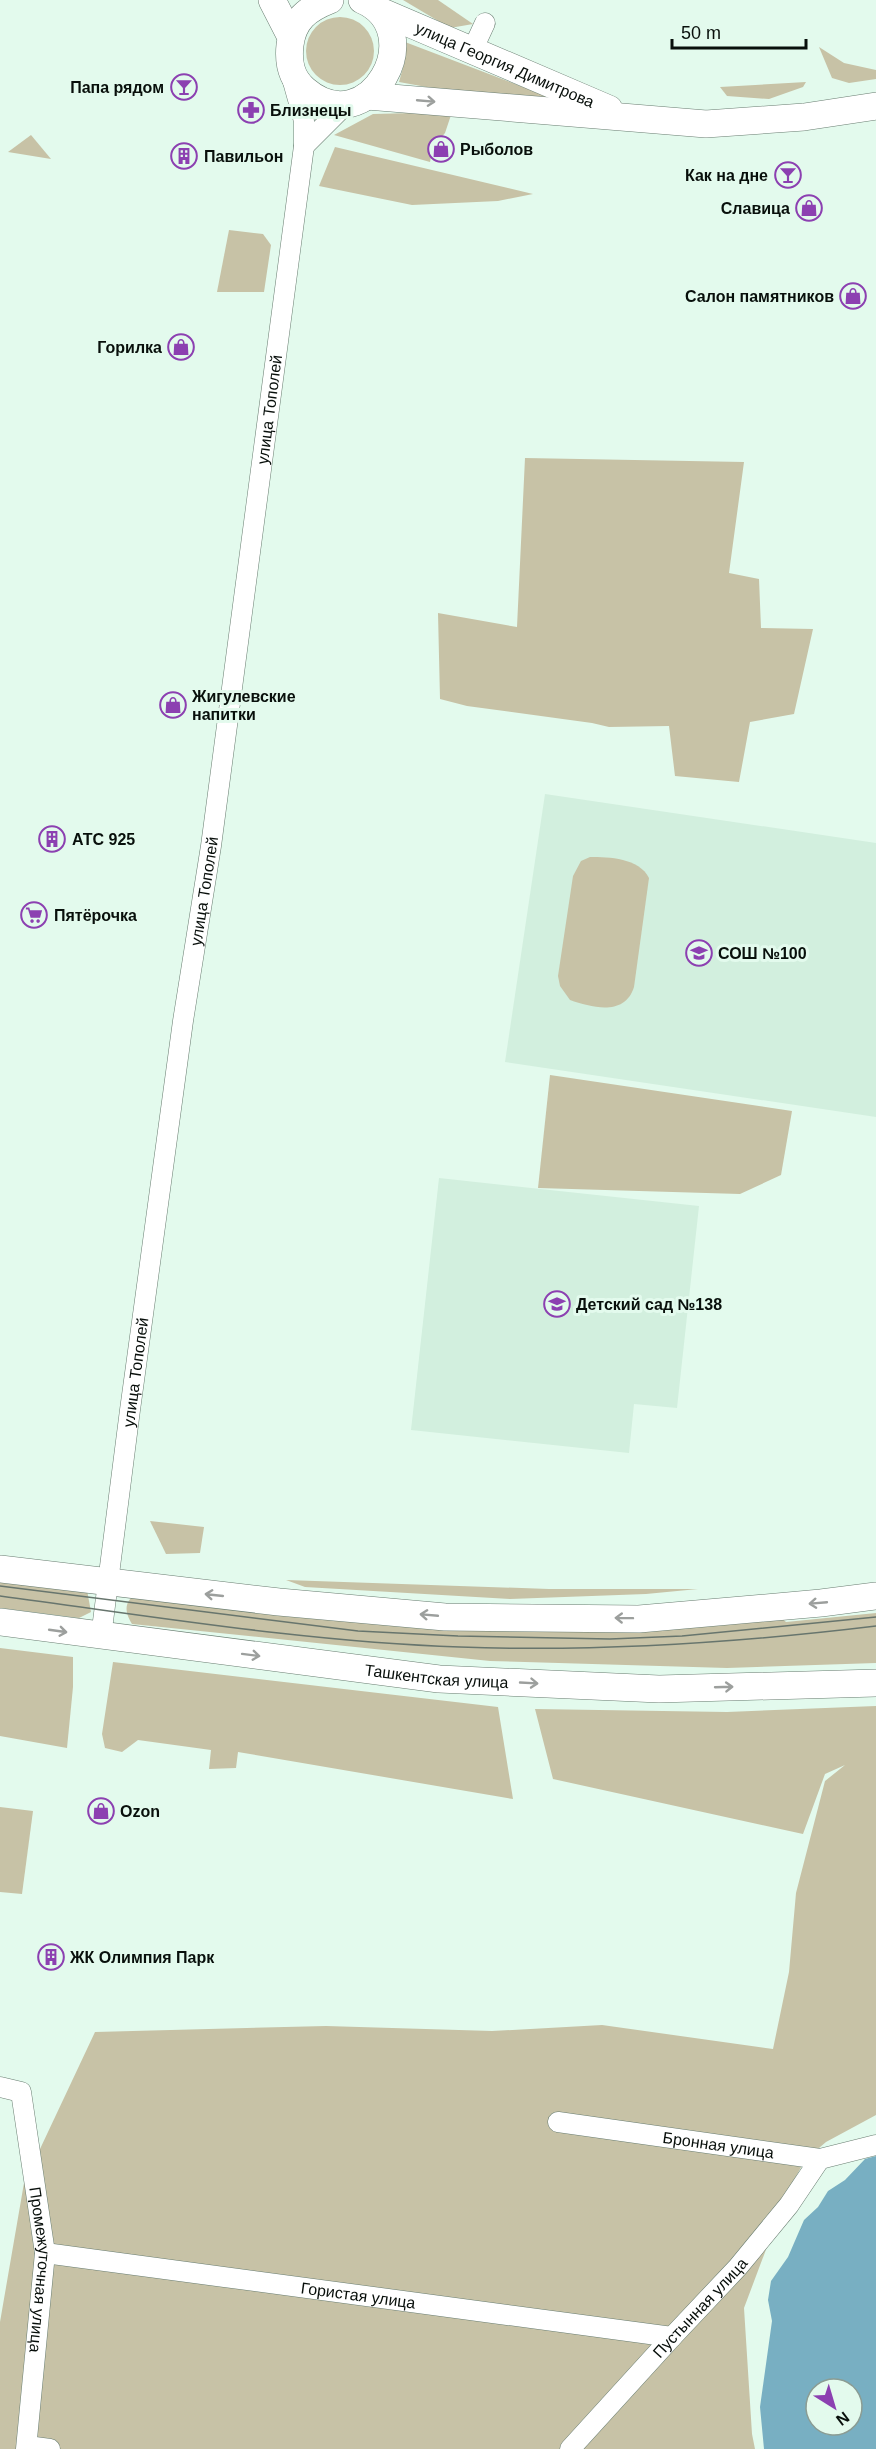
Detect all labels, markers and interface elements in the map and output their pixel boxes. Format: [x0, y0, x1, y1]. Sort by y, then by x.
scale bar [672, 12, 806, 50]
street label: улица Георгия Димитрова [413, 19, 597, 110]
text: 50 m [681, 23, 721, 43]
bar icon: Папа рядом [169, 72, 199, 102]
place label: Папа рядом [70, 79, 164, 96]
pharmacy icon: Близнецы [236, 95, 266, 125]
one-way arrow [415, 96, 435, 107]
place label: Близнецы [270, 102, 352, 119]
shop icon: Рыболов [426, 134, 456, 164]
building icon: Павильон [169, 141, 199, 171]
place label: Рыболов [460, 141, 533, 158]
place label: Павильон [204, 148, 284, 165]
bar icon: Как на дне [773, 160, 803, 190]
place label: Как на дне [685, 167, 768, 184]
shop icon: Славица [794, 193, 824, 223]
place label: Славица [721, 200, 790, 217]
shop icon: Салон памятников [838, 281, 868, 311]
place label: Салон памятников [685, 288, 834, 305]
shop icon: Горилка [166, 332, 196, 362]
place label: Горилка [97, 339, 162, 356]
street label: улица Тополей [253, 354, 285, 465]
place label: Жигулевские напитки [191, 688, 296, 723]
shop icon: Жигулевские напитки [158, 690, 188, 720]
building icon: АТС 925 [37, 824, 67, 854]
place label: АТС 925 [72, 831, 135, 848]
street label: улица Тополей [187, 835, 221, 947]
supermarket icon: Пятёрочка [19, 900, 49, 930]
place label: Пятёрочка [54, 907, 137, 924]
school or university icon: СОШ №100 [684, 938, 714, 968]
place label: СОШ №100 [718, 945, 807, 962]
school or university icon: Детский сад №138 [542, 1289, 572, 1319]
place label: Детский сад №138 [576, 1296, 722, 1313]
street label: улица Тополей [119, 1316, 151, 1428]
one-way arrow [204, 1589, 224, 1600]
one-way arrow [808, 1598, 828, 1609]
one-way arrow [419, 1609, 439, 1620]
one-way arrow [614, 1613, 634, 1624]
one-way arrow [48, 1625, 67, 1636]
one-way arrow [241, 1650, 261, 1661]
street label: Ташкентская улица [364, 1661, 509, 1691]
one-way arrow [518, 1677, 538, 1688]
one-way arrow [713, 1681, 733, 1693]
shop icon: Ozon [86, 1796, 116, 1826]
place label: Ozon [120, 1803, 160, 1820]
building icon: ЖК Олимпия Парк [36, 1942, 66, 1972]
place label: ЖК Олимпия Парк [69, 1949, 215, 1966]
street label: Бронная улица [662, 2128, 775, 2161]
street label: Промежуточная улица [27, 2186, 54, 2354]
street label: Пустынная улица [649, 2254, 751, 2361]
street label: Гористая улица [300, 2279, 417, 2311]
north arrow [804, 2377, 864, 2437]
text: N [833, 2408, 852, 2429]

